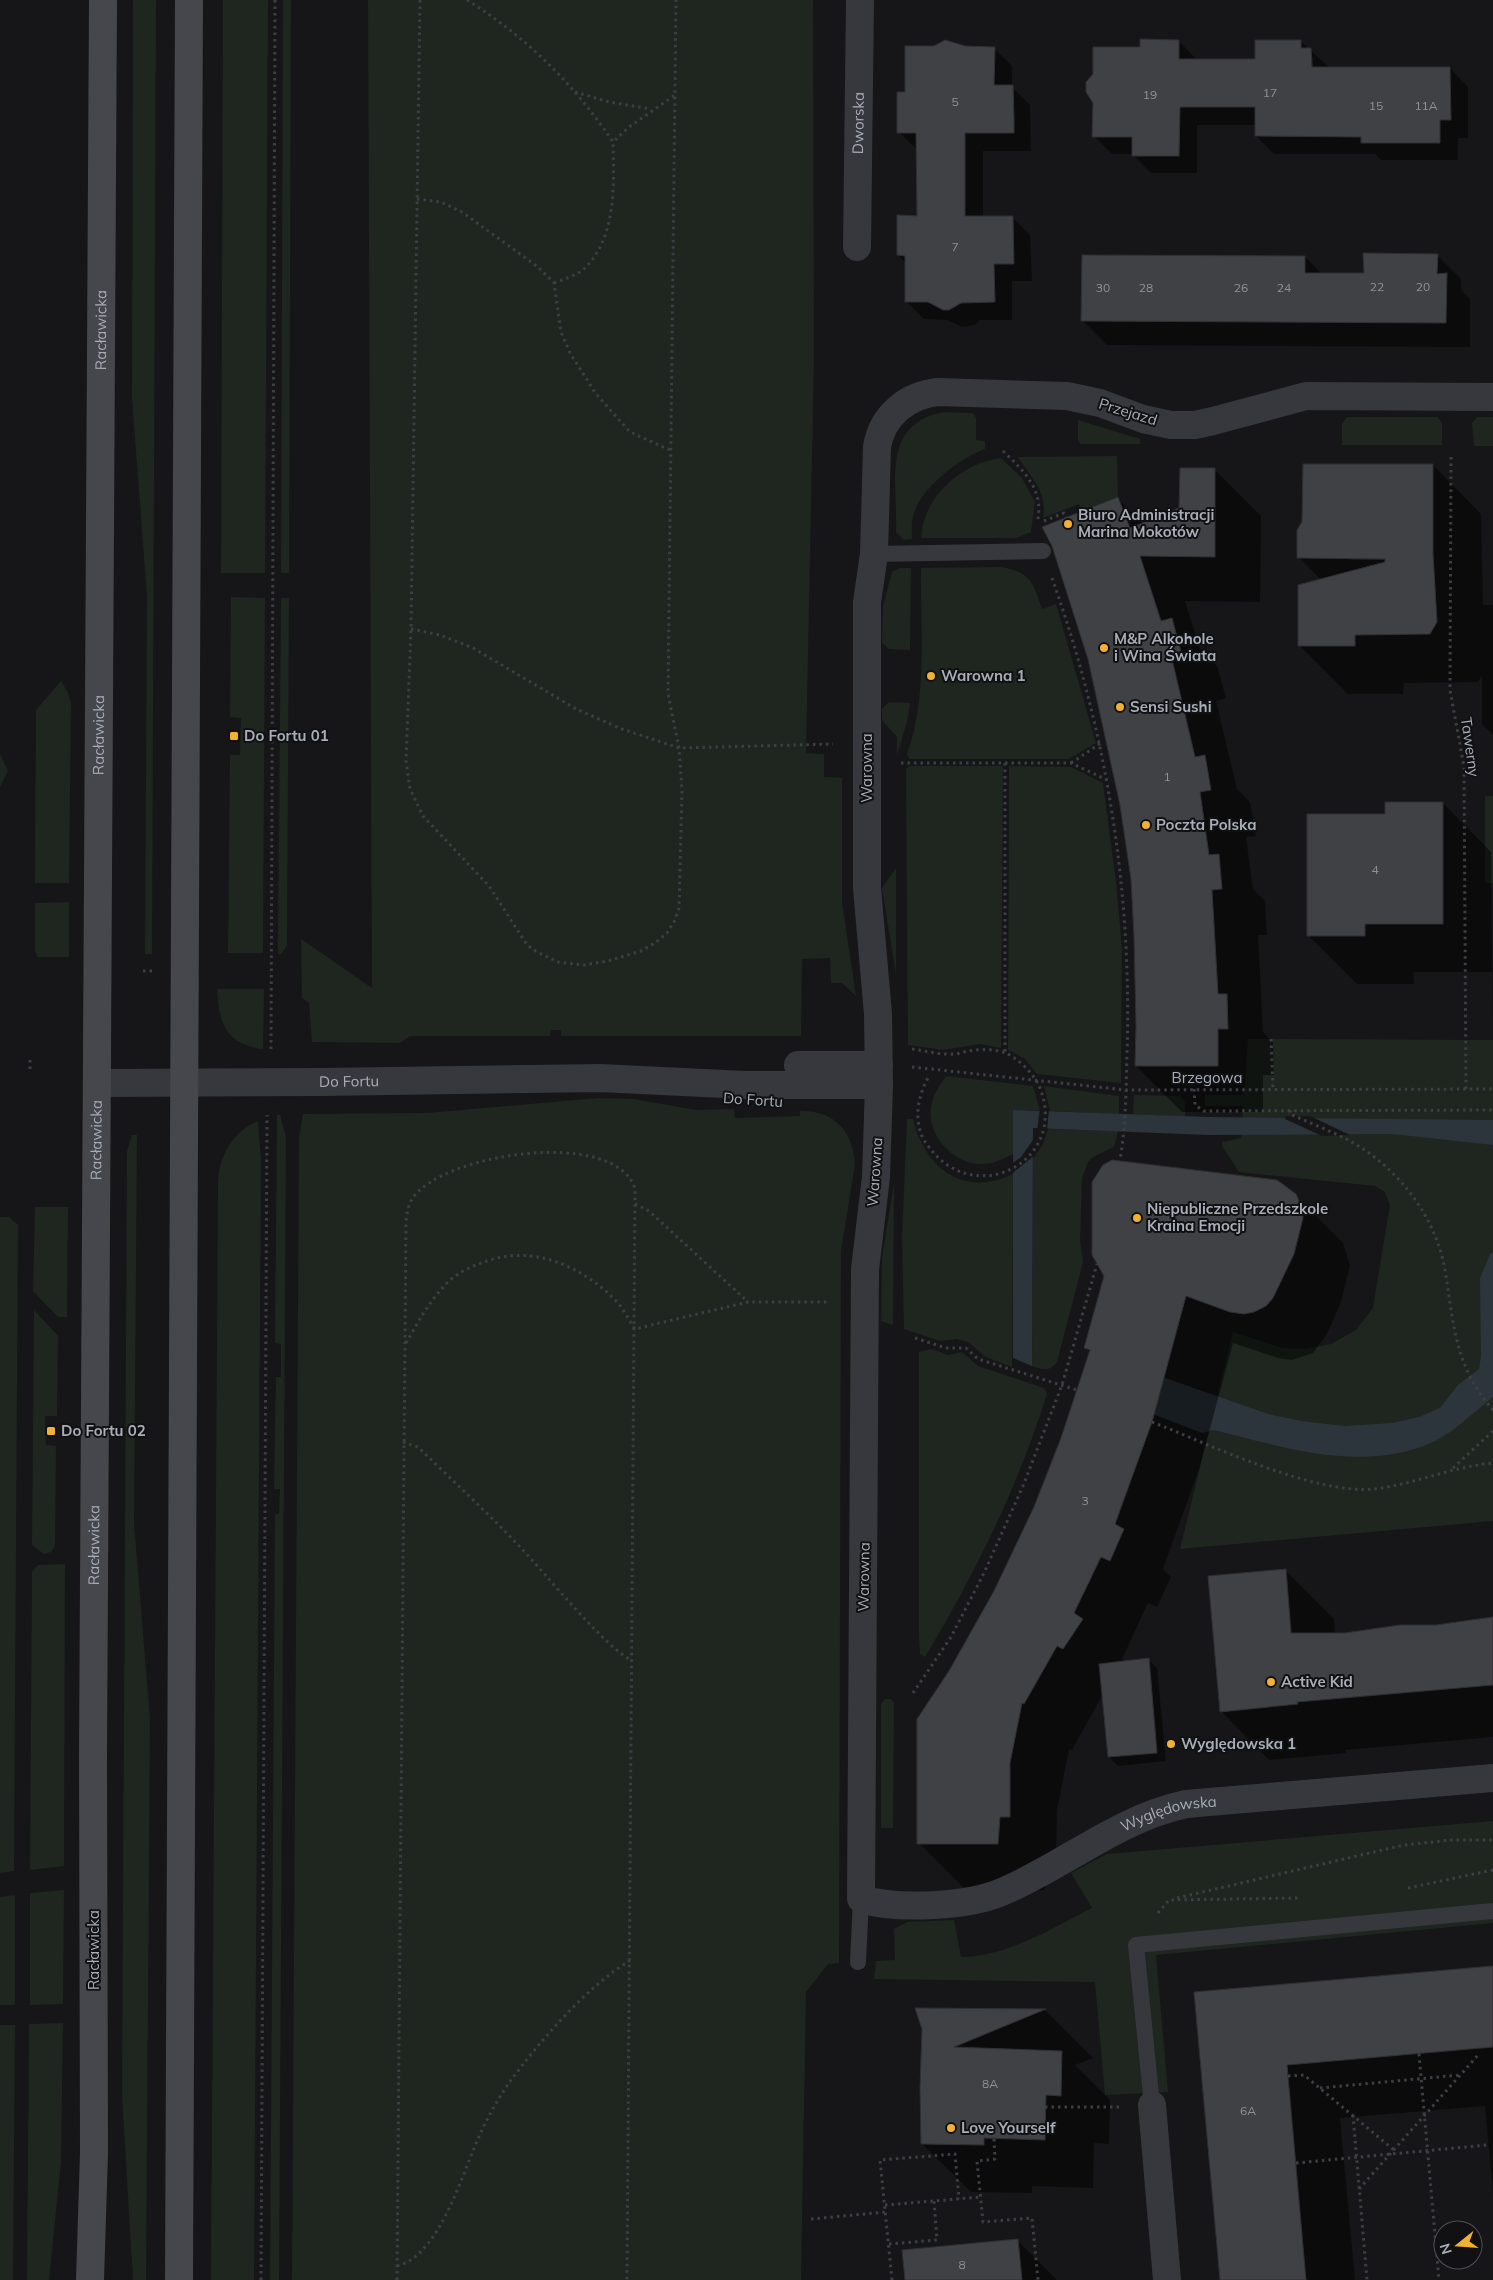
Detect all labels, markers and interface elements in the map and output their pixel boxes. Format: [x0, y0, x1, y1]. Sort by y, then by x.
house number: 17 [1263, 85, 1277, 100]
house number: 19 [1143, 87, 1157, 102]
street label: Dworska [848, 92, 868, 154]
house number: 5 [951, 94, 959, 109]
house number: 15 [1369, 98, 1383, 113]
house number: 11A [1414, 98, 1438, 113]
house number: 7 [951, 239, 959, 254]
house number: 22 [1370, 279, 1384, 294]
house number: 20 [1416, 279, 1430, 294]
house number: 30 [1096, 280, 1110, 295]
house number: 28 [1139, 280, 1153, 295]
house number: 26 [1234, 280, 1248, 295]
house number: 24 [1277, 280, 1291, 295]
street label: Racławicka [91, 290, 110, 370]
street label: Przejazd [1097, 394, 1160, 429]
place label: Biuro Administracji Marina Mokotów [1078, 505, 1214, 541]
marker: Biuro Administracji Marina Mokotów [1062, 518, 1074, 530]
place label: M&P Alkohole i Wina Świata [1114, 629, 1216, 665]
marker: M&P Alkohole i Wina Świata [1098, 642, 1110, 654]
place label: Warowna 1 [941, 666, 1025, 685]
marker: Warowna 1 [925, 670, 937, 682]
street label: Racławicka [89, 695, 108, 775]
place label: Sensi Sushi [1130, 697, 1212, 716]
marker: Sensi Sushi [1114, 701, 1126, 713]
street label: Tawerny [1457, 716, 1484, 778]
place label: Do Fortu 01 [244, 726, 329, 745]
marker: Do Fortu 01 [228, 730, 240, 742]
street label: Warowna [857, 733, 876, 803]
house number: 1 [1163, 769, 1171, 784]
place label: Poczta Polska [1156, 815, 1256, 834]
marker: Poczta Polska [1140, 819, 1152, 831]
house number: 4 [1371, 862, 1379, 877]
street label: Brzegowa [1172, 1068, 1242, 1087]
street label: Do Fortu [319, 1071, 379, 1091]
street label: Do Fortu [722, 1088, 784, 1111]
street label: Racławicka [86, 1100, 106, 1180]
street label: Warowna [863, 1137, 886, 1207]
place label: Niepubliczne Przedszkole Kraina Emocji [1147, 1199, 1328, 1235]
marker: Niepubliczne Przedszkole Kraina Emocji [1131, 1212, 1143, 1224]
place label: Do Fortu 02 [61, 1421, 146, 1440]
marker: Do Fortu 02 [45, 1425, 57, 1437]
house number: 3 [1081, 1493, 1089, 1508]
street label: Racławicka [84, 1505, 103, 1585]
street label: Warowna [853, 1542, 874, 1612]
place label: Active Kid [1281, 1672, 1353, 1691]
marker: Active Kid [1265, 1676, 1277, 1688]
place label: Wyględowska 1 [1181, 1734, 1296, 1753]
marker: Wyględowska 1 [1165, 1738, 1177, 1750]
street label: Wyględowska [1117, 1791, 1217, 1836]
street label: Racławicka [84, 1910, 103, 1990]
house number: 8A [982, 2076, 998, 2091]
house number: 6A [1240, 2103, 1256, 2118]
place label: Love Yourself [961, 2118, 1056, 2137]
marker: Love Yourself [945, 2122, 957, 2134]
north arrow [1433, 2220, 1483, 2270]
text: N [1435, 2241, 1456, 2256]
house number: 8 [958, 2257, 966, 2272]

